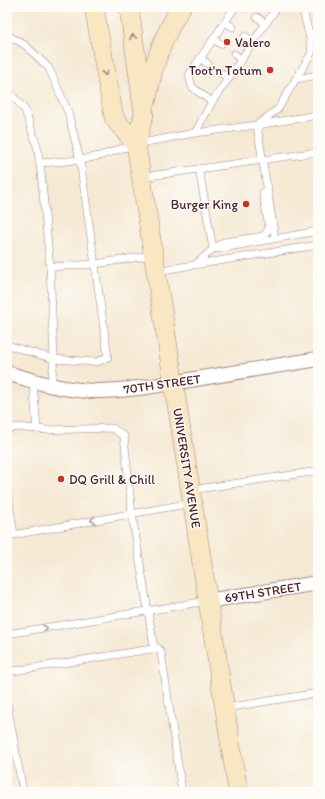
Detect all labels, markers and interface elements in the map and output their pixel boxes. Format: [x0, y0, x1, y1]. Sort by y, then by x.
one-way arrow [129, 34, 138, 40]
place label: Valero [235, 35, 271, 50]
marker: Valero [222, 37, 232, 47]
place label: Toot'n Totum [189, 63, 262, 78]
marker: Toot'n Totum [265, 65, 275, 75]
one-way arrow [101, 70, 109, 76]
place label: Burger King [171, 197, 238, 212]
marker: Burger King [241, 199, 251, 209]
street label: 70TH STREET [122, 371, 202, 397]
street label: UNIVERSITY AVENUE [170, 407, 204, 529]
place label: DQ Grill & Chill [69, 472, 155, 487]
marker: DQ Grill & Chill [56, 474, 66, 484]
one-way arrow [90, 516, 96, 524]
street label: 69TH STREET [224, 578, 303, 605]
one-way arrow [42, 624, 49, 633]

